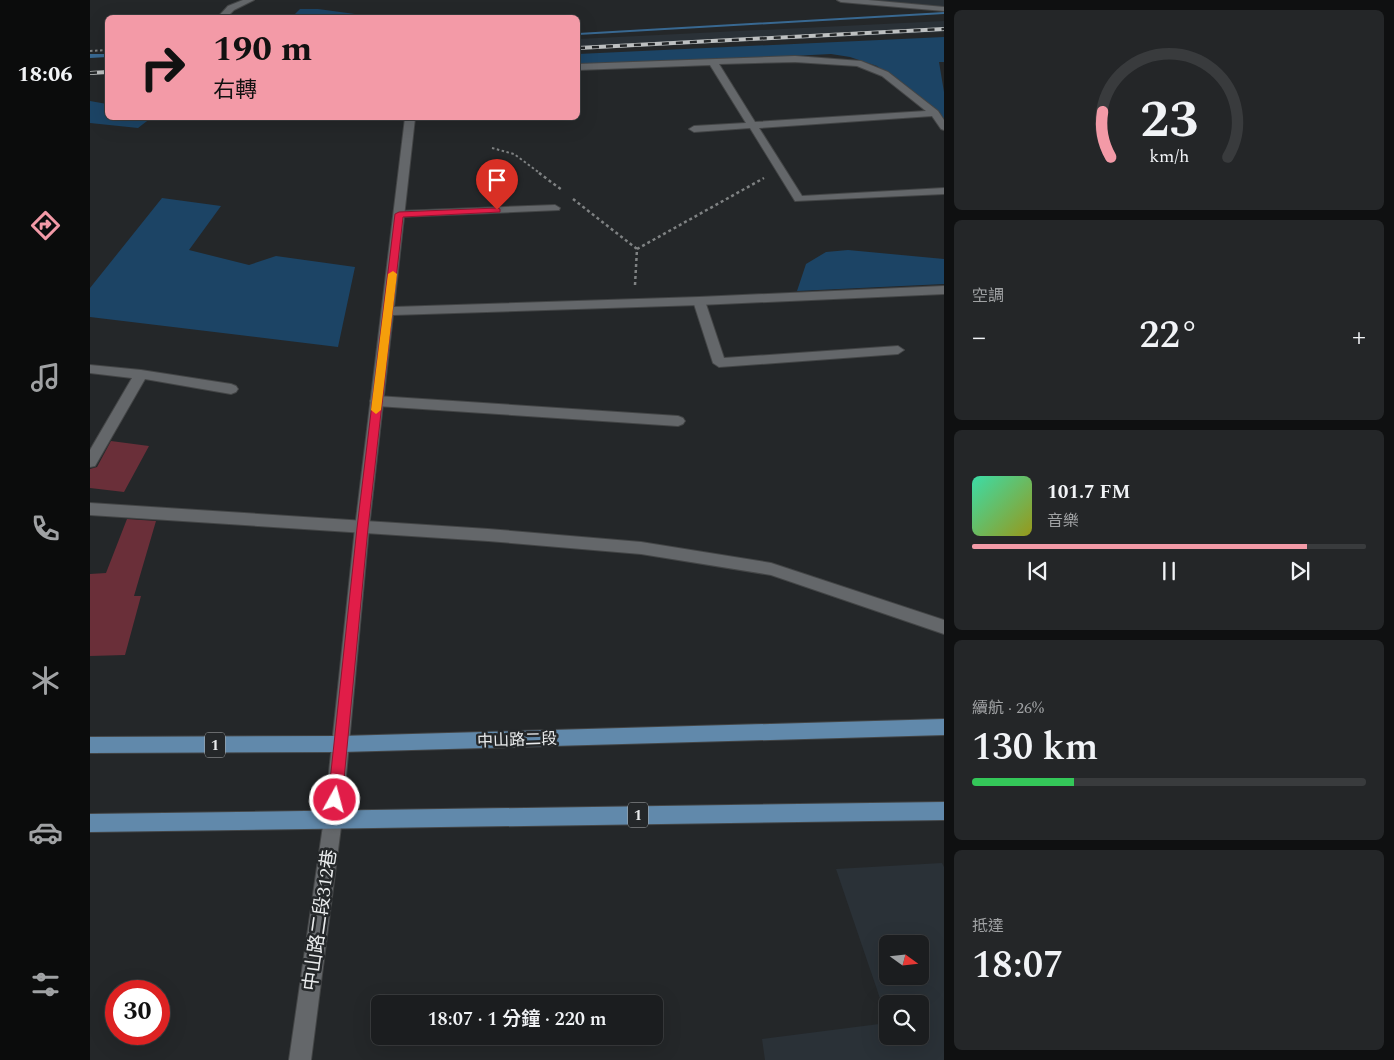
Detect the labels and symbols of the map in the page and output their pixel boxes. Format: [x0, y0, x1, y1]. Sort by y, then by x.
pin [476, 159, 518, 210]
street label: 中山路二段 [477, 727, 557, 753]
road number: 1 [205, 732, 225, 758]
position arrow [308, 773, 360, 825]
road number: 1 [628, 802, 648, 828]
street label: 中山路二段312巷 [296, 848, 345, 993]
north arrow [879, 935, 929, 985]
speed limit sign: 30 [105, 980, 170, 1045]

